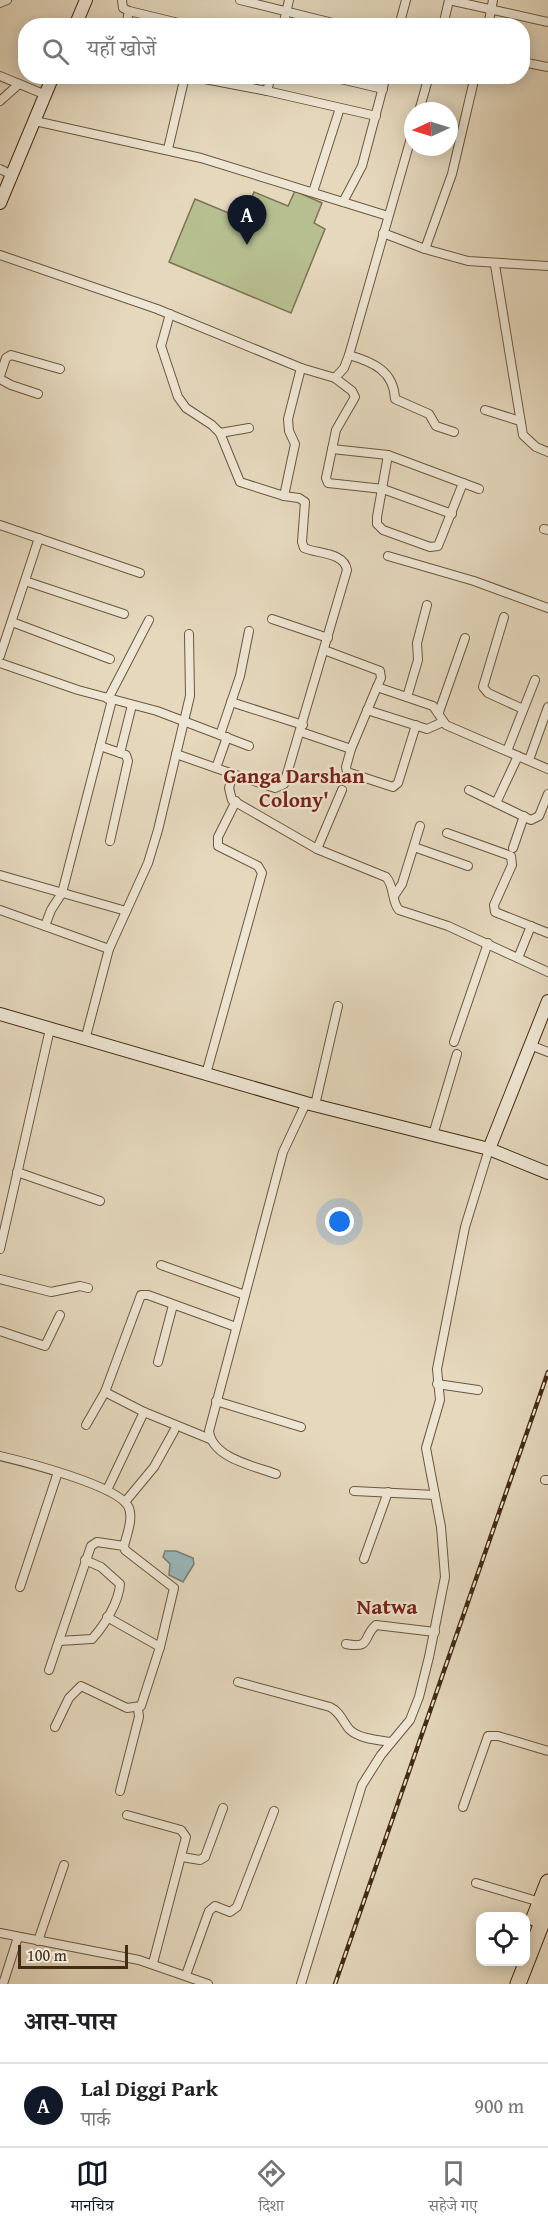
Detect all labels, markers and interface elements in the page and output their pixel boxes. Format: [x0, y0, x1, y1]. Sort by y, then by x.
search box [18, 18, 530, 84]
text: यहाँ खोजें [87, 32, 156, 64]
icon: search [39, 35, 72, 68]
north arrow [404, 102, 458, 156]
pin: A [228, 196, 266, 245]
district label: Ganga Darshan Colony' [223, 760, 365, 815]
your location [325, 1207, 354, 1236]
district label: Natwa [356, 1590, 418, 1622]
map controls [476, 1912, 530, 1966]
button: locate [476, 1912, 530, 1966]
scale bar [18, 1942, 128, 1970]
text: 100 m [27, 1943, 67, 1967]
text: आस-पास [24, 2001, 116, 2040]
text: Lal Diggi Park [81, 2072, 218, 2104]
text: A [37, 2091, 50, 2120]
text: 900 m [474, 2091, 524, 2120]
text: पार्क [81, 2104, 110, 2133]
tab: मानचित्र [70, 2157, 114, 2221]
tab: दिशा [255, 2157, 288, 2221]
tab: सहेजे गए [429, 2157, 478, 2221]

